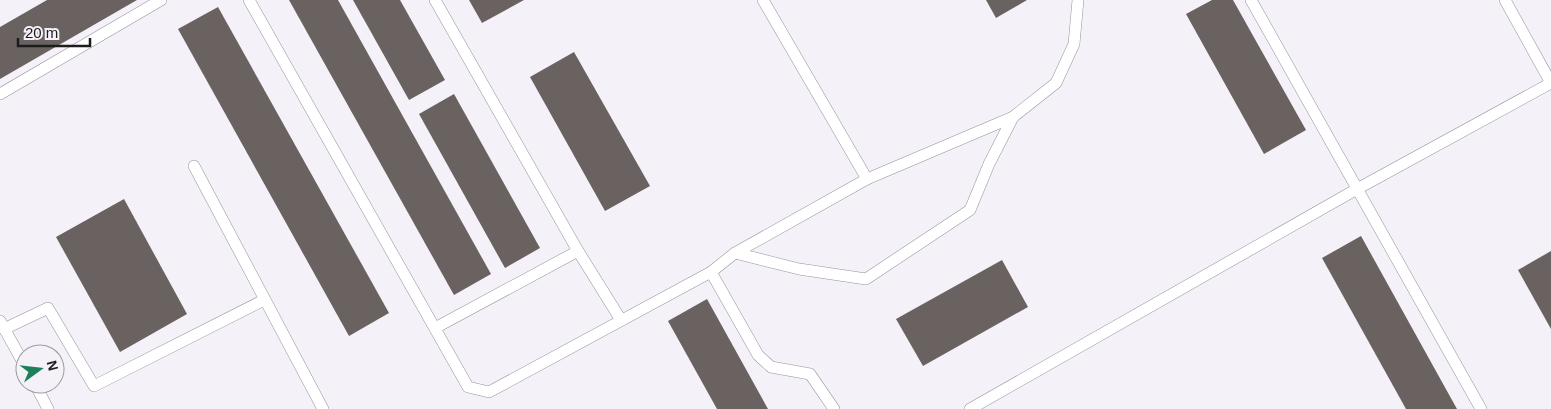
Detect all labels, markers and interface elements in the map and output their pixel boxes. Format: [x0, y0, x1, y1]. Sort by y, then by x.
scale bar [18, 15, 90, 47]
text: 20 m [25, 24, 58, 41]
north arrow [15, 344, 65, 394]
text: N [44, 359, 62, 373]

